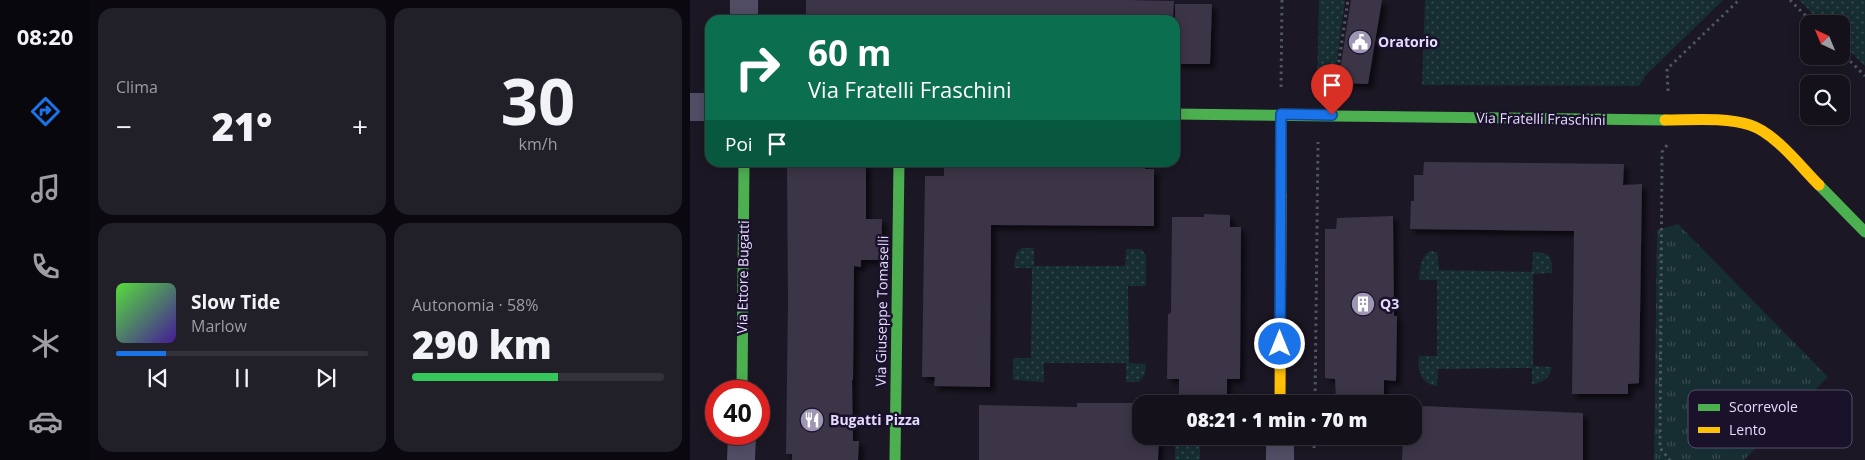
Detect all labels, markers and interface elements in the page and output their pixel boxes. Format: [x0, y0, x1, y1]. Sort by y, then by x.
north arrow [1800, 15, 1850, 65]
map controls [1800, 15, 1850, 125]
text: 08:20 [17, 21, 73, 51]
text: 60 m [808, 29, 891, 76]
public building icon: Oratorio [1347, 29, 1373, 55]
place label: Oratorio [1378, 32, 1438, 51]
icon: right [725, 35, 790, 100]
text: 30 [501, 56, 575, 144]
pin [1311, 64, 1353, 115]
icon: arrive [1318, 71, 1346, 99]
text: Via Fratelli Fraschini [808, 74, 1011, 104]
button: search [1800, 75, 1850, 125]
text: Clima [116, 76, 158, 98]
icon: directions [28, 94, 63, 129]
text: 21° [212, 100, 272, 152]
text: − [116, 107, 132, 145]
text: + [352, 107, 368, 145]
street label: Via Fratelli Fraschini [1476, 108, 1606, 129]
icon: arrive [763, 130, 791, 158]
text: Poi [725, 131, 753, 157]
text: km/h [519, 133, 557, 155]
icon: music [28, 171, 63, 206]
street label: Via Ettore Bugatti [732, 220, 753, 334]
street label: Via Giuseppe Tomaselli [871, 235, 892, 387]
icon: phone [28, 249, 63, 284]
text: Slow Tide [191, 289, 280, 315]
building icon: Q3 [1350, 291, 1376, 317]
text: Autonomia · 58% [412, 294, 538, 316]
place label: Q3 [1380, 294, 1399, 313]
text: Marlow [191, 315, 247, 337]
position arrow [1253, 317, 1305, 369]
text: 290 km [412, 318, 552, 370]
icon: climate [28, 326, 63, 361]
icon: previous [144, 364, 172, 392]
icon: pause [228, 364, 256, 392]
icon: next [312, 364, 340, 392]
speed limit sign: 40 [705, 380, 770, 445]
legend [1688, 390, 1852, 448]
text: Scorrevole [1729, 397, 1798, 416]
icon: car [28, 404, 63, 439]
restaurant icon: Bugatti Pizza [799, 407, 825, 433]
text: 08:21 · 1 min · 70 m [1187, 407, 1367, 433]
place label: Bugatti Pizza [830, 410, 920, 429]
text: Lento [1729, 420, 1766, 439]

